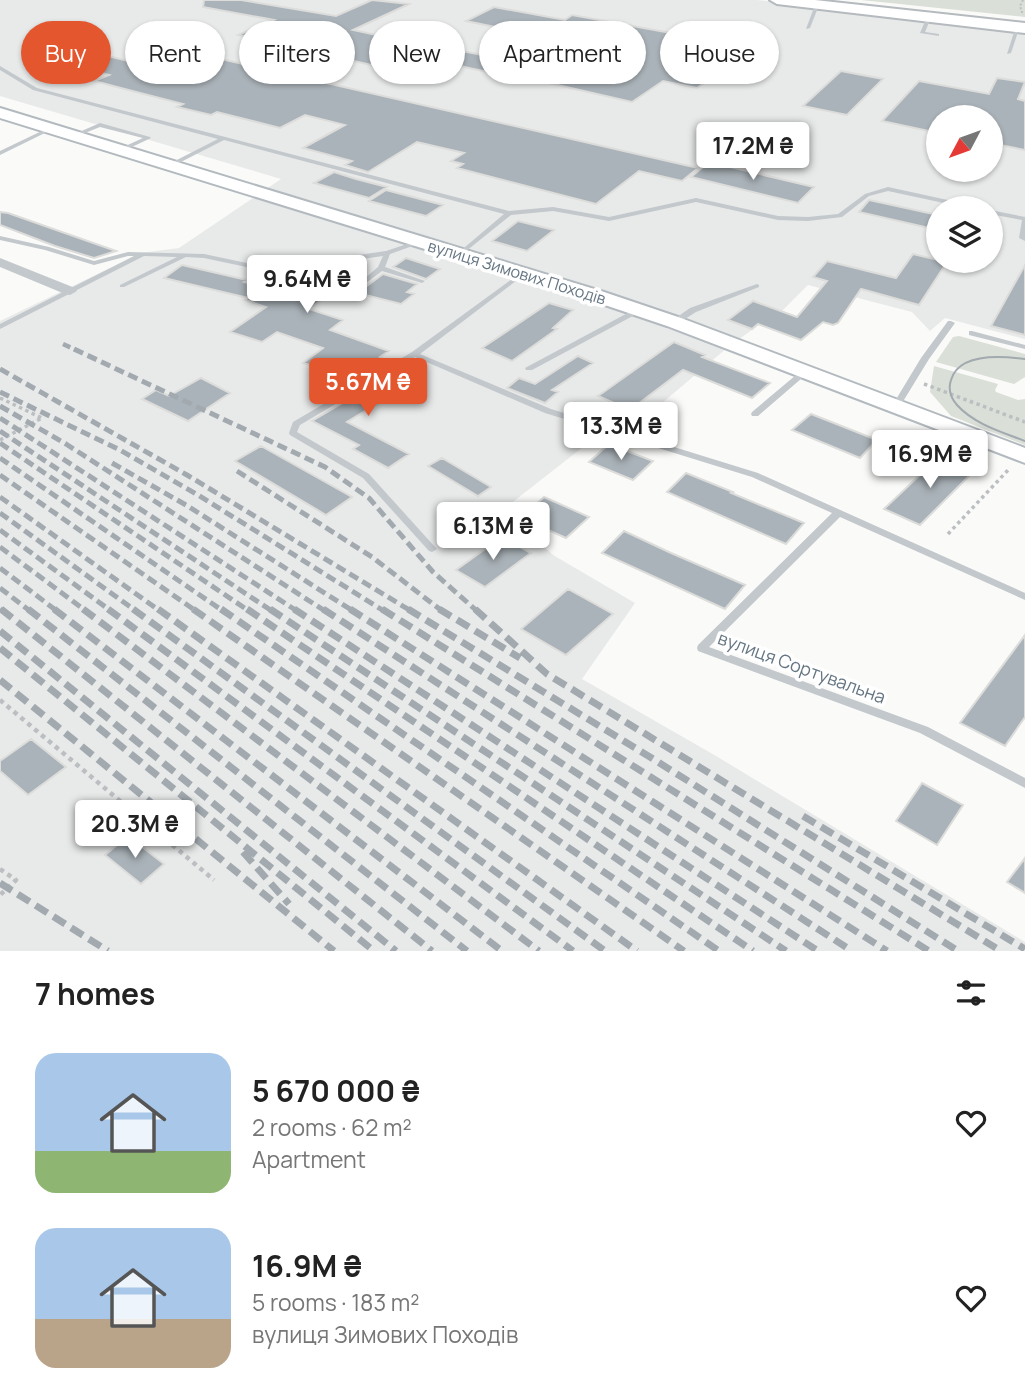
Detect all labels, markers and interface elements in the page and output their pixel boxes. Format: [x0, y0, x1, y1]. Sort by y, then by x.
chip: Buy [21, 21, 111, 84]
chip: Rent [125, 21, 225, 84]
chip: Filters [239, 21, 355, 84]
chip: New [369, 21, 465, 84]
chip: Apartment [479, 21, 646, 84]
chip: House [660, 21, 779, 84]
north arrow [926, 105, 1003, 182]
map controls [926, 105, 1003, 273]
pin: 17.2M ₴ [688, 122, 818, 182]
text: 17.2M ₴ [712, 129, 794, 161]
button: layers [926, 196, 1003, 273]
street label: вулиця Зимових Походів [425, 234, 609, 310]
pin: 9.64M ₴ [242, 256, 372, 315]
text: 9.64M ₴ [263, 262, 351, 294]
pin: 5.67M ₴ [303, 358, 433, 418]
text: 5.67M ₴ [325, 365, 411, 397]
pin: 13.3M ₴ [556, 402, 686, 462]
text: 13.3M ₴ [580, 409, 662, 441]
pin: 16.9M ₴ [865, 430, 995, 490]
text: 16.9M ₴ [888, 437, 972, 469]
pin: 6.13M ₴ [428, 503, 558, 562]
text: 6.13M ₴ [453, 509, 533, 541]
street label: вулиця Сортувальна [715, 626, 889, 708]
pin: 20.3M ₴ [70, 800, 200, 860]
text: 20.3M ₴ [91, 807, 179, 839]
text: 7 homes [35, 973, 155, 1014]
icon: filters [952, 974, 990, 1012]
text: 5 670 000 ₴ [252, 1070, 420, 1111]
icon: home [91, 1081, 175, 1165]
icon: heart [952, 1104, 990, 1142]
text: 2 rooms · 62 m² [252, 1111, 412, 1143]
text: Apartment [252, 1143, 366, 1175]
text: 16.9M ₴ [252, 1245, 362, 1286]
icon: home [91, 1256, 175, 1340]
icon: heart [952, 1279, 990, 1317]
text: 5 rooms · 183 m² [252, 1286, 419, 1318]
text: вулиця Зимових Походів [252, 1318, 518, 1350]

